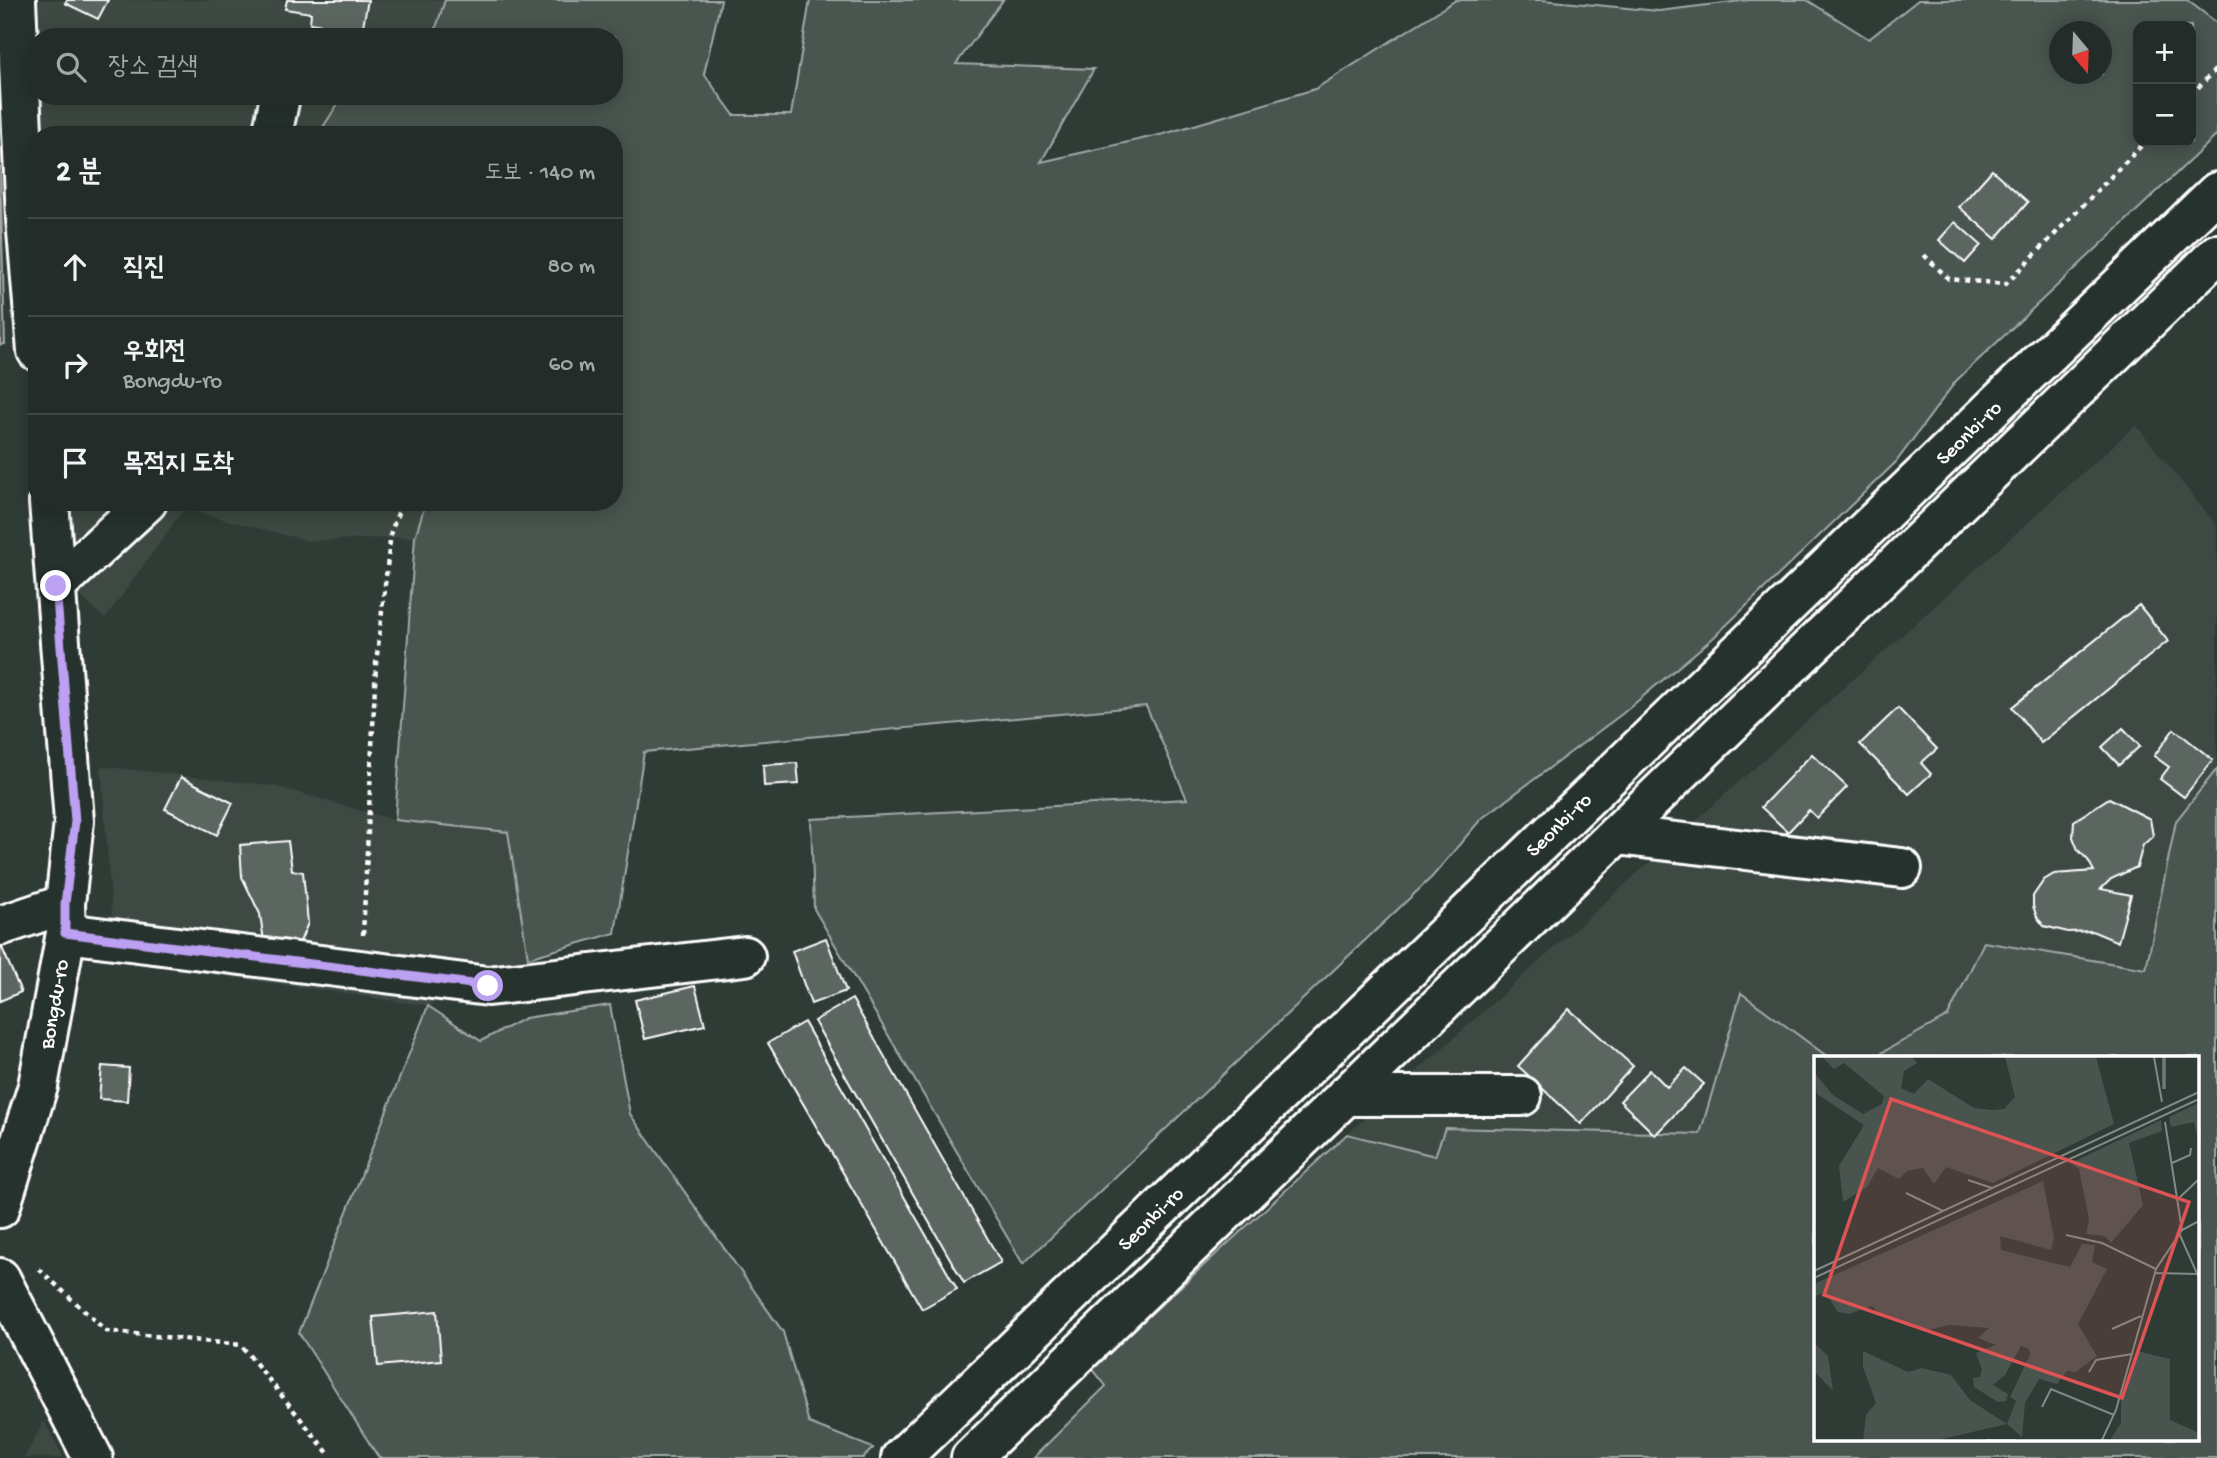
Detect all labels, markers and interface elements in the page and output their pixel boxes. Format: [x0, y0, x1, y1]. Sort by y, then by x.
north arrow [2049, 21, 2112, 84]
map controls [2133, 21, 2196, 147]
button: + [2133, 21, 2196, 84]
search box [28, 28, 623, 105]
icon: search [52, 48, 90, 86]
text: 장소 검색 [108, 53, 198, 84]
button: − [2133, 84, 2196, 147]
text: 2 분 [56, 157, 102, 192]
text: 도보 · 140 m [485, 160, 595, 187]
icon: ahead [56, 248, 94, 286]
text: 직진 [123, 254, 165, 285]
text: 80 m [548, 254, 595, 281]
text: 우회전 [123, 338, 186, 369]
icon: right [56, 346, 94, 384]
text: 60 m [549, 352, 595, 379]
text: Bongdu-ro [123, 369, 222, 396]
street label: Seonbi-ro [1932, 397, 2009, 472]
icon: arrive [56, 444, 94, 482]
text: 목적지 도착 [123, 450, 234, 481]
route end [40, 570, 71, 601]
street label: Seonbi-ro [1522, 789, 1599, 864]
street label: Bongdu-ro [36, 958, 77, 1052]
route start [472, 970, 503, 1001]
inset map [1814, 1056, 2200, 1440]
street label: Seonbi-ro [1114, 1183, 1191, 1258]

